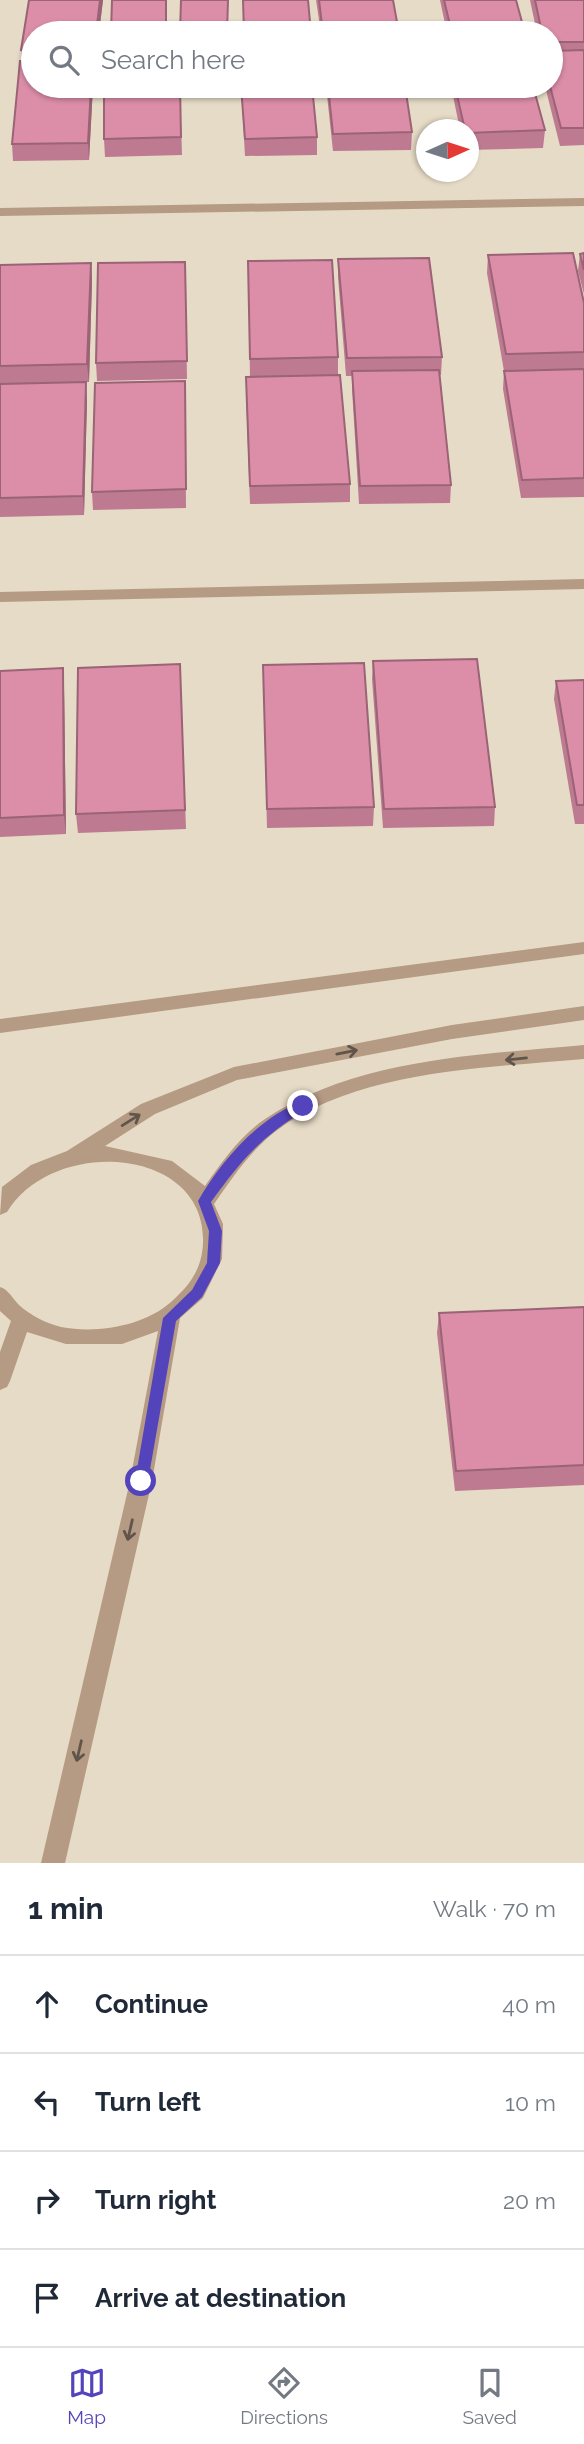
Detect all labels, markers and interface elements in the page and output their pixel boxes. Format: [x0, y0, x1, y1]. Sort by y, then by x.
search box [21, 21, 563, 98]
icon: search [45, 41, 83, 79]
text: Search here [101, 45, 245, 75]
north arrow [416, 119, 479, 182]
one-way arrow [335, 1045, 358, 1059]
one-way arrow [505, 1053, 528, 1066]
route end [287, 1090, 318, 1121]
one-way arrow [121, 1112, 141, 1126]
route start [125, 1465, 156, 1496]
one-way arrow [123, 1518, 136, 1541]
one-way arrow [72, 1739, 85, 1762]
text: 1 min [28, 1891, 104, 1926]
text: Walk · 70 m [433, 1895, 556, 1922]
icon: ahead [28, 1985, 66, 2023]
text: Continue [95, 1989, 208, 2019]
text: 40 m [502, 1991, 556, 2018]
icon: left [28, 2083, 66, 2121]
text: Turn left [95, 2087, 201, 2117]
text: 10 m [505, 2089, 556, 2116]
icon: right [28, 2181, 66, 2219]
text: Turn right [95, 2185, 216, 2215]
text: 20 m [503, 2187, 556, 2214]
icon: arrive [28, 2279, 66, 2317]
text: Arrive at destination [95, 2283, 346, 2313]
tab: Map [67, 2364, 106, 2428]
tab: Directions [240, 2364, 328, 2428]
tab: Saved [462, 2364, 517, 2428]

